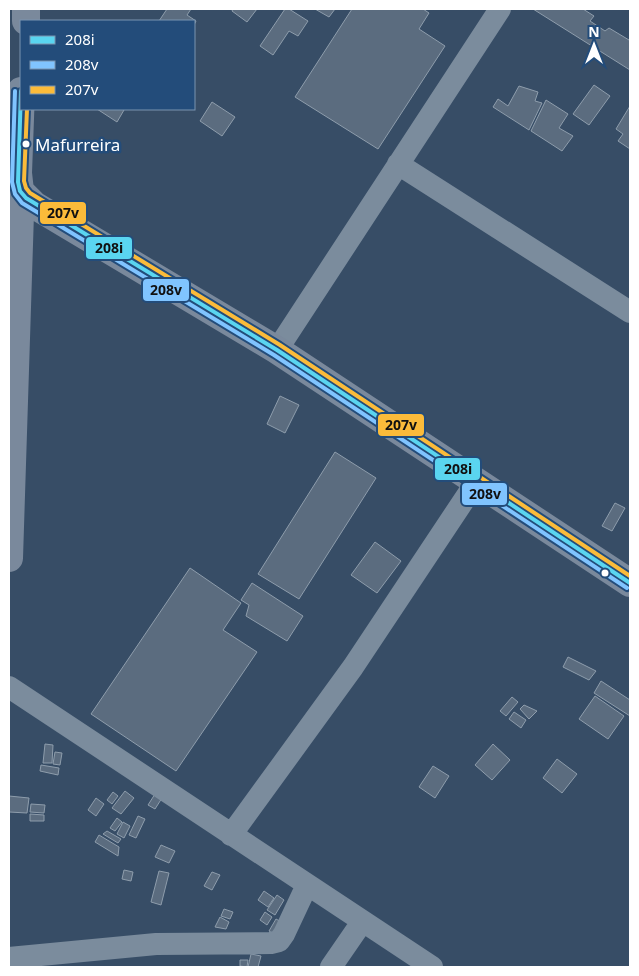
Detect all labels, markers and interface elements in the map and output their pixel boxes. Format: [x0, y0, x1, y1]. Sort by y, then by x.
legend [20, 20, 195, 110]
north arrow [569, 20, 619, 70]
text: N [588, 22, 600, 41]
text: 208i [65, 29, 95, 49]
text: 208v [65, 54, 99, 74]
text: 207v [65, 79, 99, 99]
place label: Mafurreira [35, 133, 120, 156]
marker: Mafurreira [21, 139, 31, 149]
line badge: 207v [39, 201, 87, 225]
text: 207v [47, 203, 79, 222]
line badge: 208i [85, 236, 133, 260]
text: 208i [95, 238, 123, 257]
line badge: 208v [142, 278, 190, 302]
text: 208v [150, 280, 182, 299]
line badge: 207v [377, 413, 425, 437]
text: 207v [385, 415, 417, 434]
line badge: 208i [434, 457, 481, 481]
text: 208i [444, 459, 472, 478]
line badge: 208v [461, 482, 508, 506]
text: 208v [469, 484, 501, 503]
unlabelled marker [600, 568, 610, 578]

